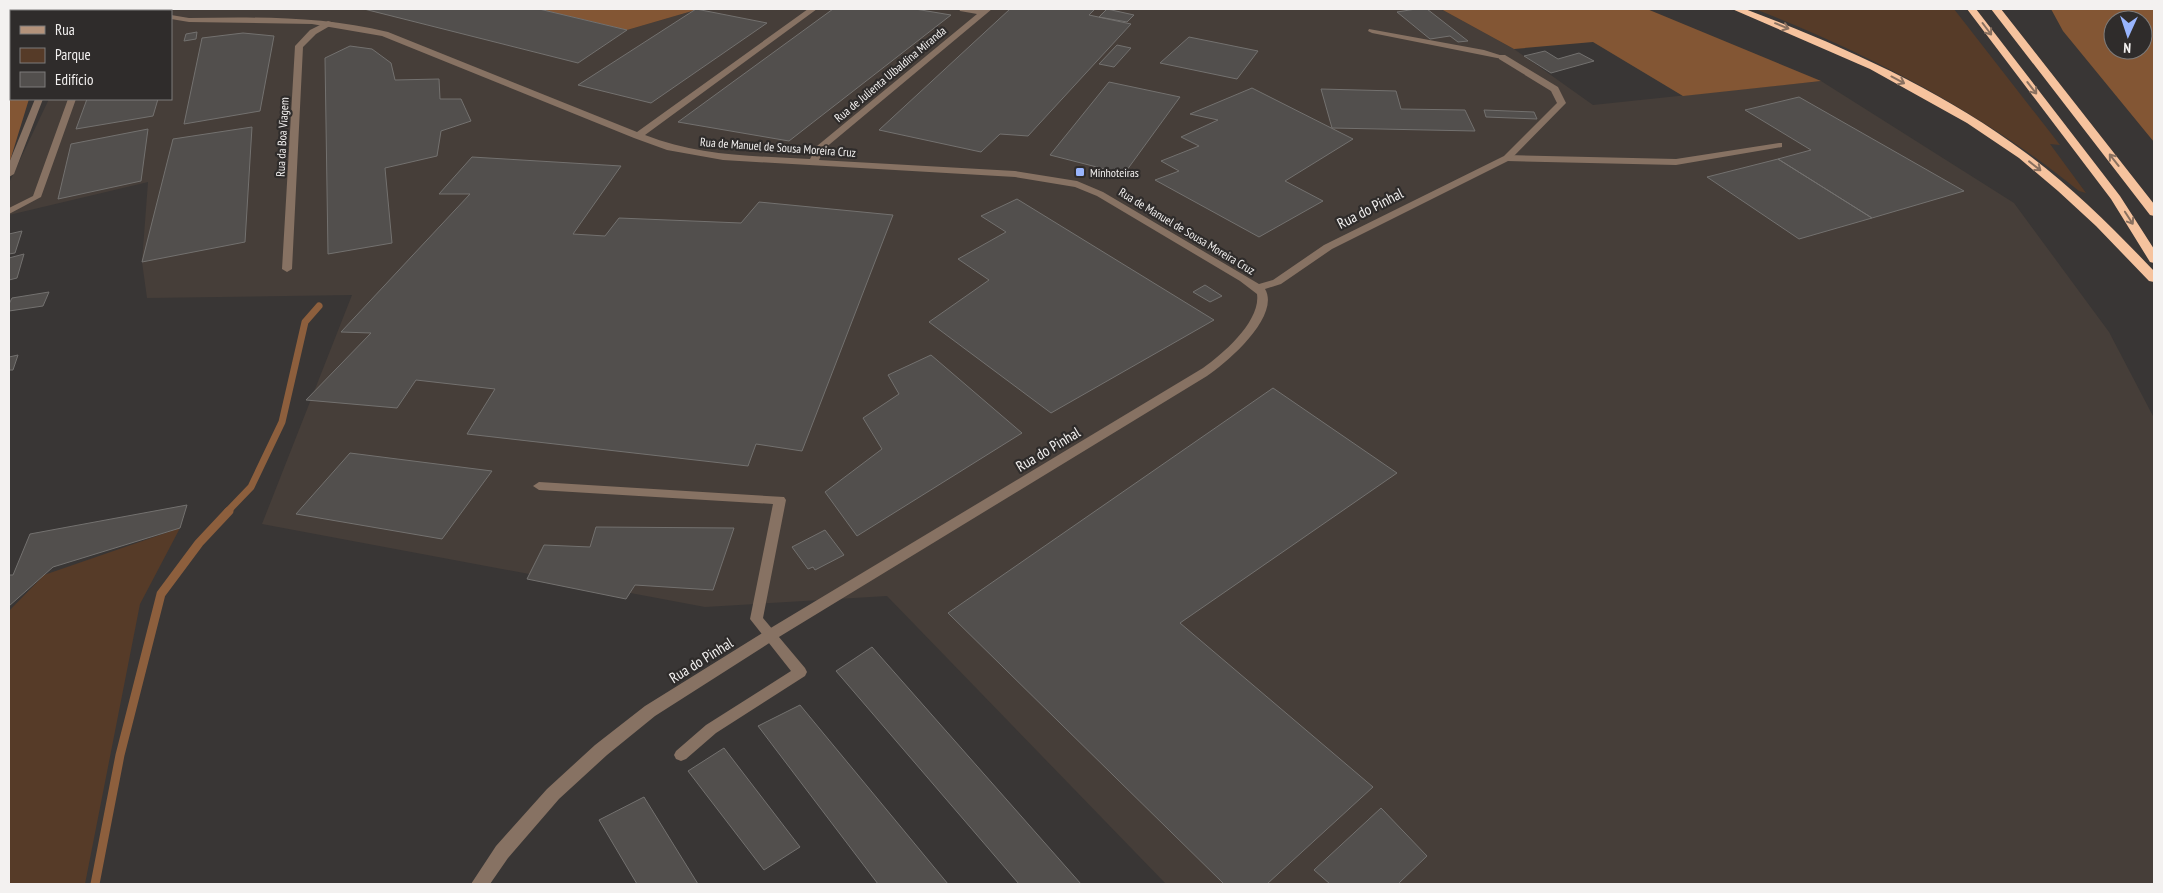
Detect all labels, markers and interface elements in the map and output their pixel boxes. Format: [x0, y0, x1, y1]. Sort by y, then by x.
legend [10, 10, 172, 100]
north arrow [2103, 10, 2153, 60]
text: Rua [55, 20, 75, 39]
one-way arrow [1774, 22, 1789, 32]
one-way arrow [1981, 22, 1992, 35]
street label: Rua de Julienta Ulbaldina Miranda [831, 23, 949, 125]
text: N [2123, 39, 2132, 57]
text: Parque [55, 45, 91, 64]
text: Edifício [55, 70, 93, 89]
one-way arrow [1890, 75, 1904, 85]
one-way arrow [2027, 81, 2038, 94]
street label: Rua da Boa Viagem [272, 97, 292, 177]
street label: Rua de Manuel de Sousa Moreira Cruz [700, 134, 856, 160]
one-way arrow [2109, 153, 2119, 167]
one-way arrow [2028, 161, 2041, 172]
place label: Minhoteiras [1090, 165, 1139, 180]
marker: Minhoteiras [1074, 166, 1086, 178]
street label: Rua do Pinhal [1334, 183, 1407, 233]
street label: Rua de Manuel de Sousa Moreira Cruz [1116, 184, 1258, 278]
one-way arrow [2124, 211, 2134, 225]
street label: Rua do Pinhal [1012, 422, 1084, 476]
street label: Rua do Pinhal [666, 633, 737, 687]

